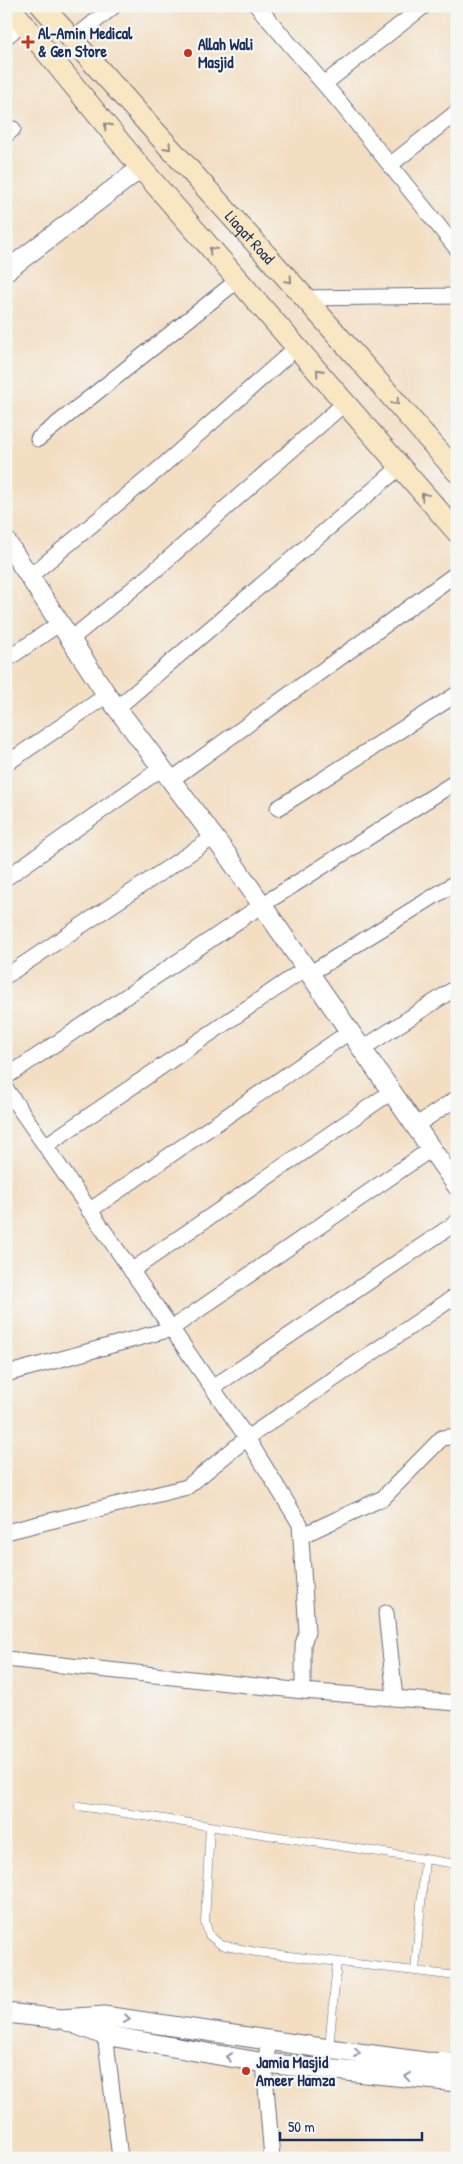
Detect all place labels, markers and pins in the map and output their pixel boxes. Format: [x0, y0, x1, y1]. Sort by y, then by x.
place label: Al-Amin Medical & Gen Store [38, 22, 133, 62]
place label: Allah Wali Masjid [198, 33, 253, 73]
marker: Al-Amin Medical & Gen Store [22, 36, 34, 48]
marker: Allah Wali Masjid [182, 47, 194, 59]
place label: Jamia Masjid Ameer Hamza [256, 2051, 336, 2091]
marker: Jamia Masjid Ameer Hamza [240, 2065, 252, 2077]

